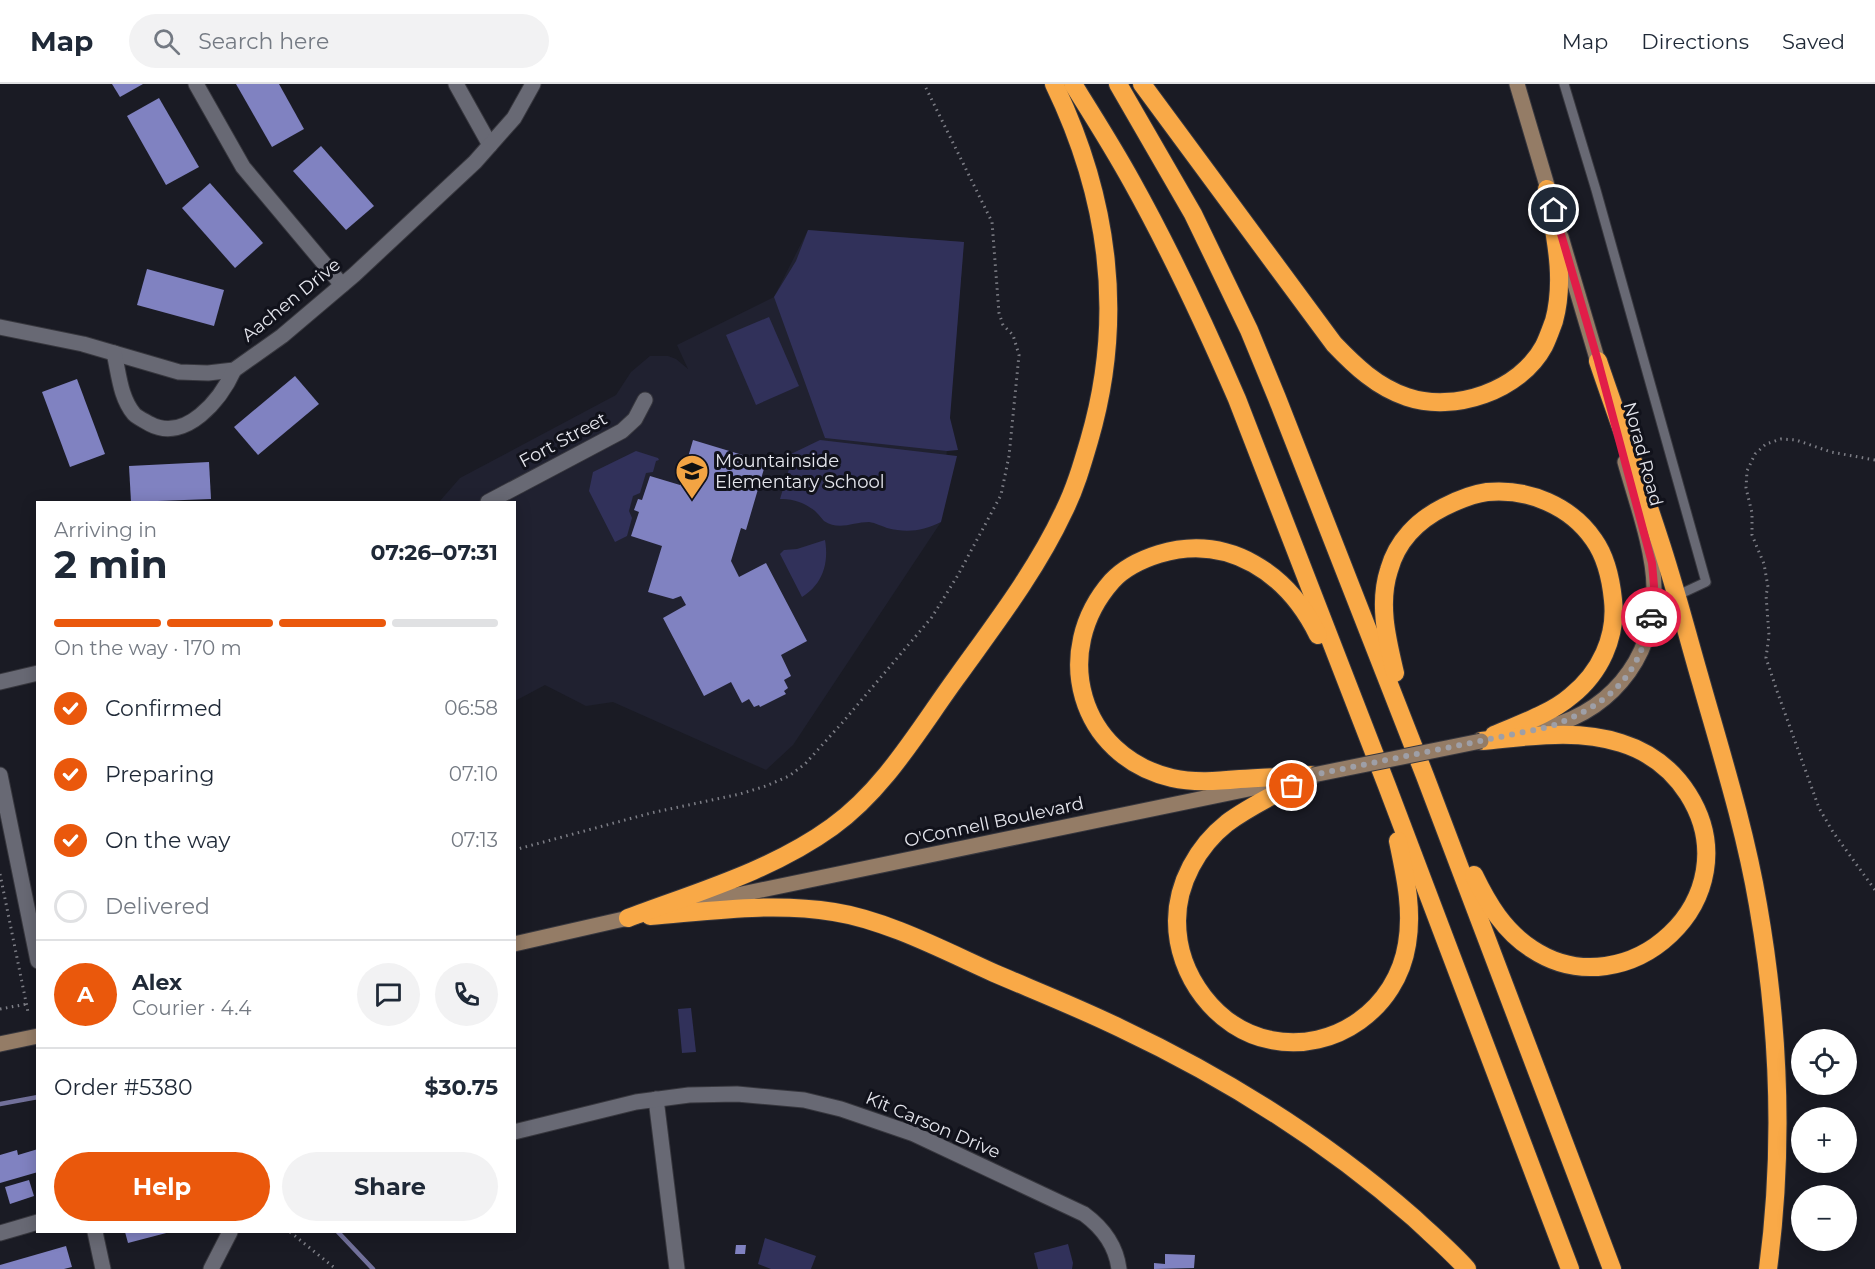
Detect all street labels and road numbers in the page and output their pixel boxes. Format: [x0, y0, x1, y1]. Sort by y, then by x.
street label: Aachen Drive [237, 253, 345, 346]
street label: Norad Road [1619, 399, 1667, 509]
street label: Fort Street [515, 408, 611, 472]
street label: O'Connell Boulevard [902, 792, 1086, 852]
street label: Kit Carson Drive [862, 1087, 1004, 1163]

